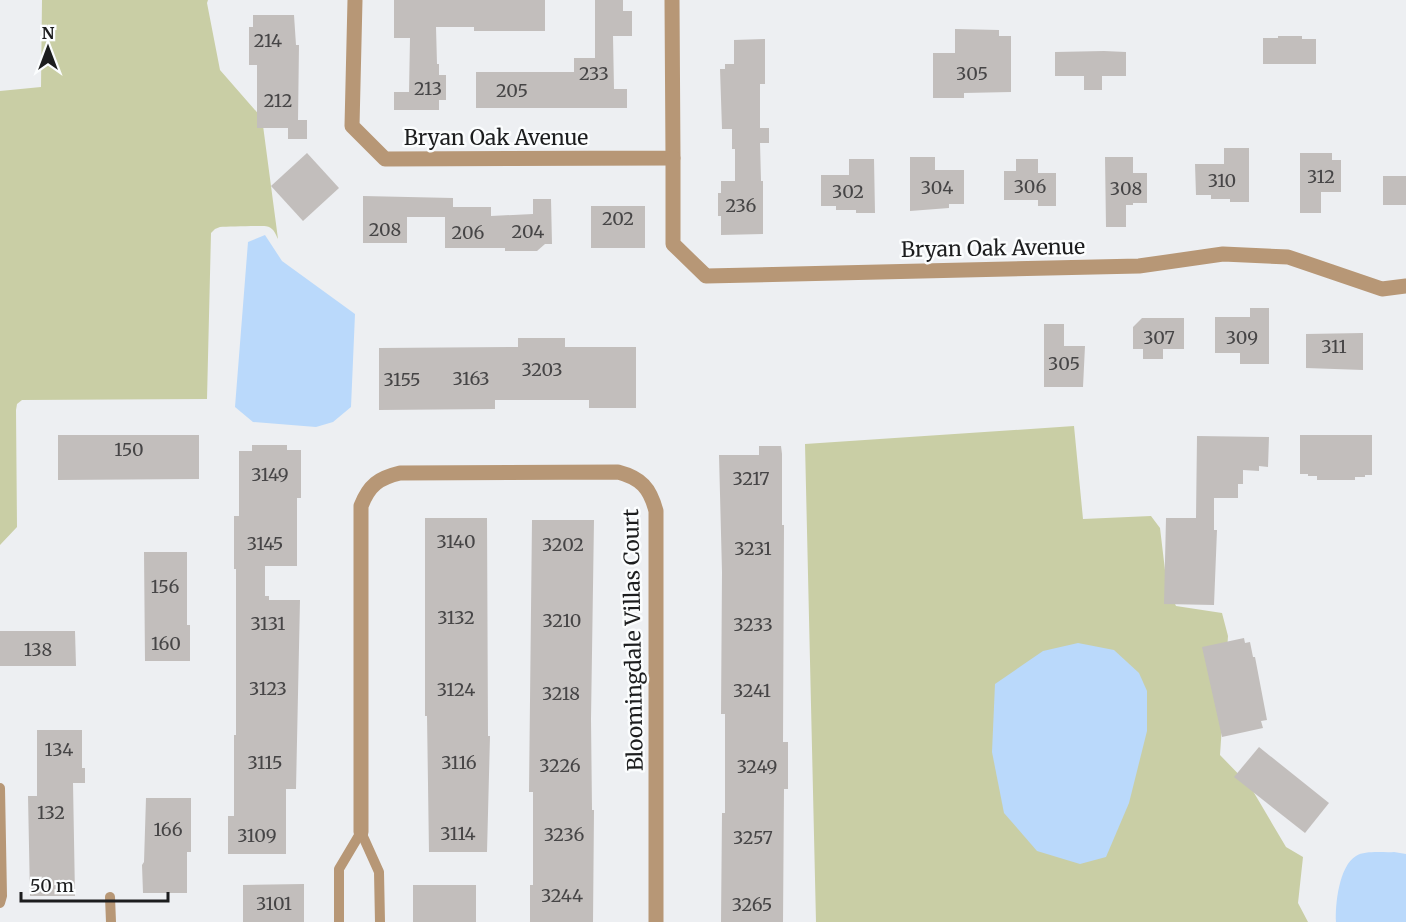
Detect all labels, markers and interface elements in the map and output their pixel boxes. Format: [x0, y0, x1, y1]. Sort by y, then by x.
north arrow [18, 18, 78, 78]
text: N [42, 23, 55, 43]
house number: 214 [254, 29, 282, 52]
house number: 233 [579, 62, 609, 85]
house number: 305 [956, 62, 988, 85]
house number: 213 [414, 77, 442, 100]
house number: 205 [496, 79, 528, 102]
house number: 212 [264, 89, 292, 112]
street label: Bryan Oak Avenue [404, 124, 588, 151]
house number: 312 [1307, 165, 1335, 188]
house number: 310 [1208, 169, 1236, 192]
house number: 306 [1014, 175, 1046, 198]
house number: 304 [921, 176, 953, 199]
house number: 308 [1110, 177, 1142, 200]
house number: 302 [832, 180, 864, 203]
house number: 236 [725, 194, 757, 217]
house number: 202 [602, 207, 634, 230]
house number: 208 [369, 218, 401, 241]
house number: 204 [512, 220, 544, 243]
house number: 206 [452, 221, 485, 244]
street label: Bryan Oak Avenue [901, 233, 1085, 263]
house number: 307 [1143, 326, 1175, 349]
house number: 309 [1226, 326, 1258, 349]
house number: 311 [1321, 335, 1347, 358]
house number: 305 [1048, 352, 1080, 375]
house number: 3203 [521, 358, 563, 381]
house number: 3163 [452, 367, 490, 390]
house number: 3155 [383, 368, 421, 391]
house number: 150 [114, 438, 144, 461]
house number: 3149 [251, 463, 289, 486]
house number: 3217 [732, 467, 770, 490]
street label: Bloomingdale Villas Court [617, 509, 649, 771]
house number: 3140 [436, 530, 476, 553]
house number: 3145 [247, 532, 283, 555]
house number: 3202 [542, 533, 584, 556]
house number: 3231 [734, 537, 772, 560]
house number: 156 [151, 575, 179, 598]
house number: 3132 [437, 606, 475, 629]
house number: 3210 [543, 609, 581, 632]
house number: 3131 [251, 612, 285, 635]
house number: 3233 [733, 613, 773, 636]
house number: 160 [151, 632, 181, 655]
house number: 138 [24, 638, 52, 661]
house number: 3123 [249, 677, 287, 700]
house number: 3124 [437, 678, 475, 701]
house number: 3241 [733, 679, 771, 702]
house number: 3218 [542, 682, 580, 705]
house number: 134 [45, 738, 73, 761]
house number: 3115 [247, 751, 283, 774]
house number: 3116 [441, 751, 477, 774]
house number: 3226 [539, 754, 581, 777]
house number: 3249 [737, 755, 777, 778]
house number: 132 [37, 801, 65, 824]
house number: 166 [153, 818, 183, 841]
house number: 3114 [440, 822, 476, 845]
house number: 3236 [544, 823, 584, 846]
house number: 3109 [237, 824, 277, 847]
house number: 3257 [733, 826, 773, 849]
scale bar [21, 865, 168, 903]
text: 50 m [30, 874, 74, 897]
house number: 3244 [541, 884, 583, 907]
house number: 3101 [256, 892, 292, 915]
house number: 3265 [732, 893, 772, 916]

